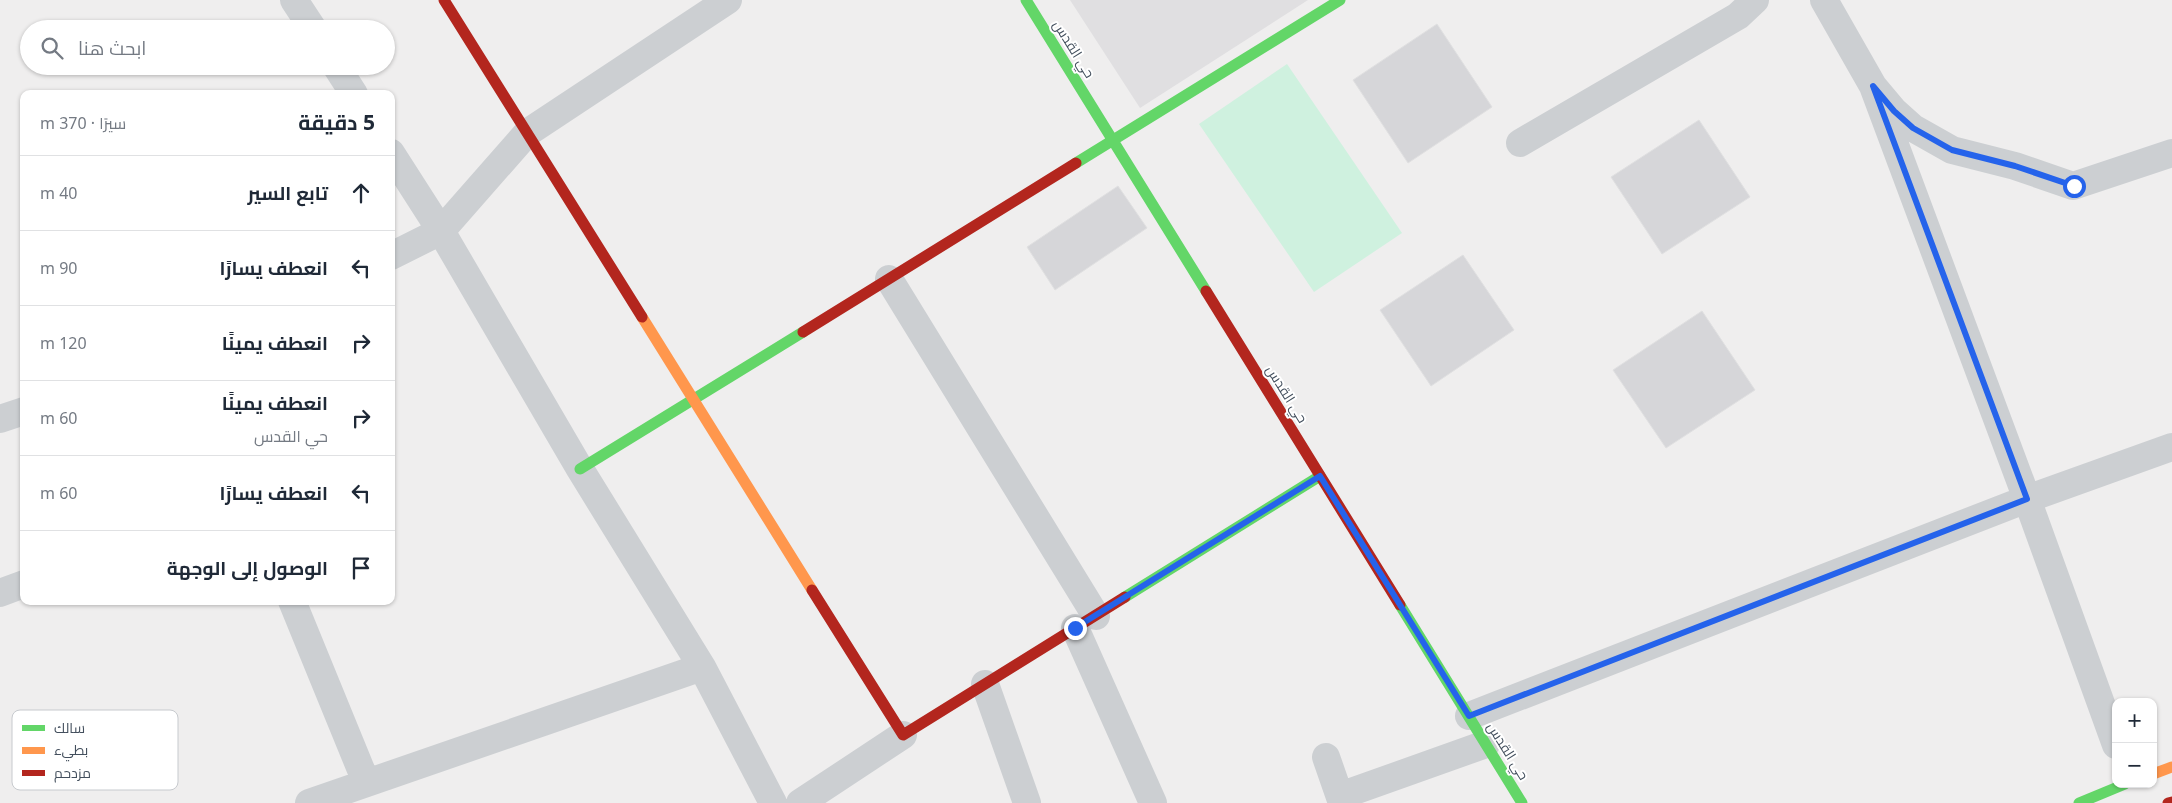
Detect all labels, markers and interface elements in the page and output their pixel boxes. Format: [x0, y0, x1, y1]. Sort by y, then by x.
street label: حي القدس [1047, 16, 1100, 83]
search box [20, 20, 395, 75]
icon: search [38, 34, 66, 62]
text: ابحث هنا [78, 35, 146, 61]
text: 5 دقيقة [298, 108, 375, 136]
text: سيرًا · 370 m [40, 112, 126, 134]
route start [2063, 175, 2086, 198]
icon: ahead [347, 179, 375, 207]
text: تابع السير [248, 180, 328, 206]
text: 40 m [40, 182, 77, 204]
icon: left [347, 254, 375, 282]
text: انعطف يسارًا [219, 255, 328, 281]
text: 90 m [40, 257, 77, 279]
icon: right [347, 329, 375, 357]
text: انعطف يمينًا [222, 330, 328, 356]
text: 120 m [40, 332, 87, 354]
street label: حي القدس [1260, 361, 1313, 428]
text: انعطف يمينًا [222, 390, 328, 416]
icon: right [347, 404, 375, 432]
text: 60 m [40, 407, 77, 429]
text: حي القدس [254, 425, 328, 447]
icon: left [347, 479, 375, 507]
text: انعطف يسارًا [219, 480, 328, 506]
text: 60 m [40, 482, 77, 504]
icon: arrive [347, 554, 375, 582]
text: الوصول إلى الوجهة [167, 555, 328, 581]
route end [1064, 617, 1087, 640]
map controls [2112, 698, 2157, 788]
button: + [2112, 698, 2157, 743]
legend [12, 710, 178, 790]
text: سالك [54, 718, 85, 737]
street label: حي القدس [1481, 718, 1534, 785]
text: بطيء [54, 740, 88, 762]
button: − [2112, 743, 2157, 788]
text: مزدحم [54, 763, 91, 783]

